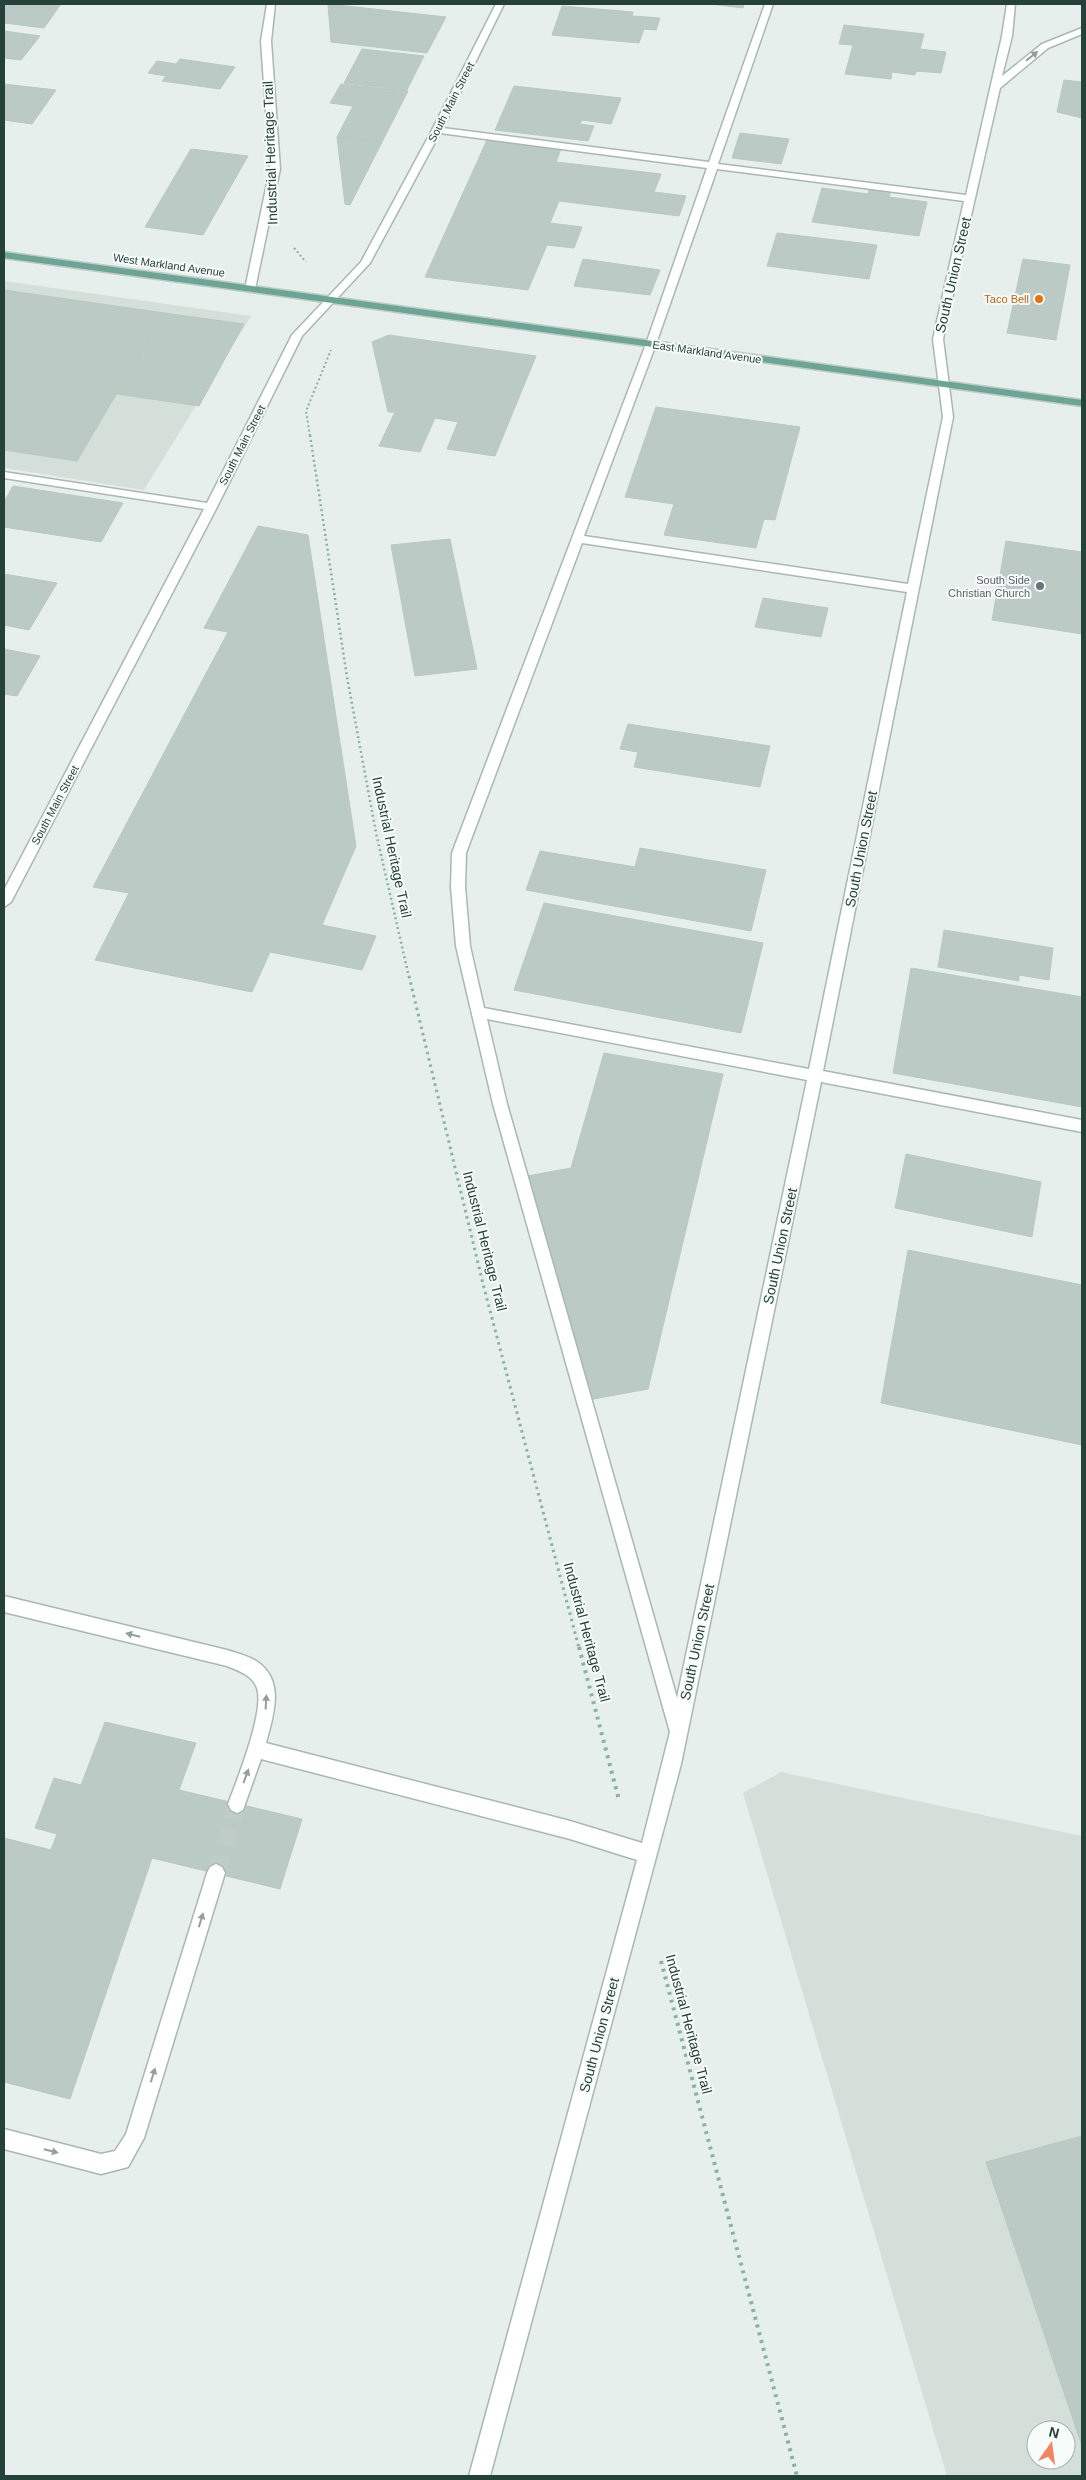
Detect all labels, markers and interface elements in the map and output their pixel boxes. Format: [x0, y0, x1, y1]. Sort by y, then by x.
one-way arrow [1025, 51, 1038, 62]
street label: South Main Street [426, 60, 476, 144]
street label: Industrial Heritage Trail [259, 81, 281, 225]
street label: South Union Street [932, 215, 974, 334]
street label: West Markland Avenue [112, 251, 226, 279]
place label: Taco Bell [984, 293, 1029, 305]
marker: Taco Bell [1033, 293, 1045, 305]
street label: East Markland Avenue [652, 338, 762, 366]
street label: South Main Street [217, 403, 267, 487]
place label: South Side Christian Church [948, 574, 1030, 599]
marker: South Side Christian Church [1034, 580, 1046, 592]
street label: South Main Street [29, 763, 81, 847]
street label: Industrial Heritage Trail [369, 775, 415, 919]
street label: South Union Street [842, 789, 880, 909]
street label: Industrial Heritage Trail [460, 1169, 510, 1313]
street label: South Union Street [760, 1186, 800, 1306]
street label: Industrial Heritage Trail [561, 1560, 613, 1704]
street label: South Union Street [677, 1582, 717, 1702]
one-way arrow [125, 1631, 140, 1639]
one-way arrow [263, 1693, 271, 1709]
one-way arrow [243, 1769, 250, 1784]
one-way arrow [198, 1913, 206, 1928]
street label: Industrial Heritage Trail [663, 1952, 715, 2096]
street label: South Union Street [576, 1976, 622, 2094]
one-way arrow [150, 2068, 158, 2083]
one-way arrow [43, 2147, 59, 2155]
north arrow [1026, 2420, 1076, 2470]
text: N [1047, 2423, 1061, 2441]

